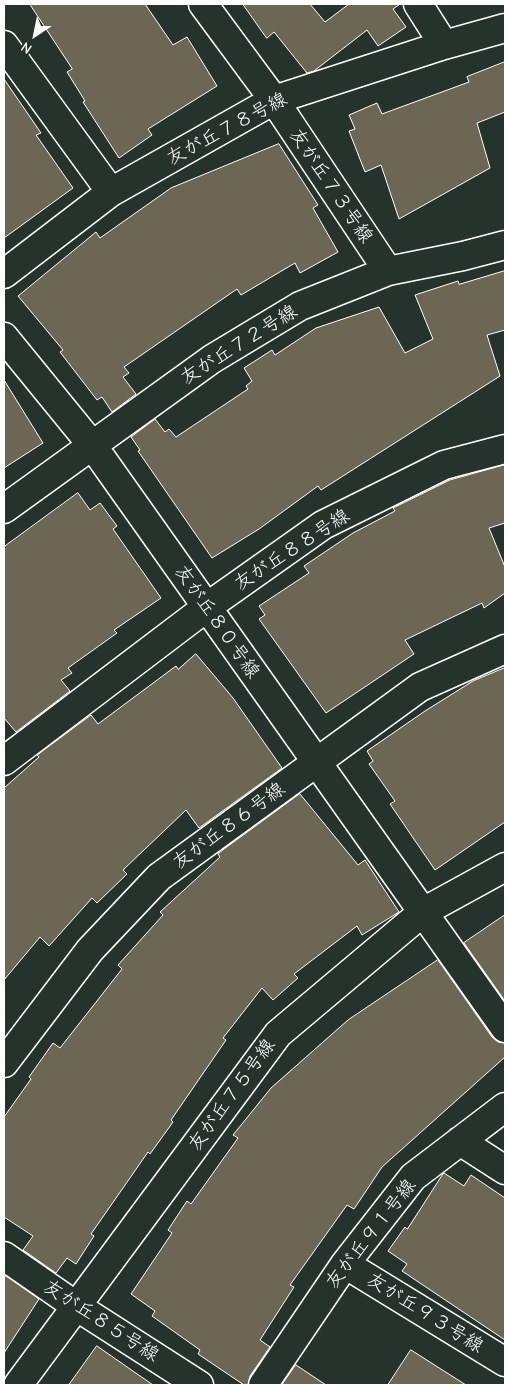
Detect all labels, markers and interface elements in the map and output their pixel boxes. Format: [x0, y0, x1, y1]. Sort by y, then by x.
north arrow [10, 10, 60, 60]
text: N [18, 38, 35, 57]
street label: 友が丘７８号線 [163, 88, 291, 170]
street label: 友が丘７３号線 [284, 124, 378, 248]
street label: 友が丘７２号線 [177, 300, 301, 390]
street label: 友が丘８８号線 [230, 504, 354, 596]
street label: 友が丘８０号線 [170, 561, 264, 683]
street label: 友が丘８６号線 [168, 778, 290, 874]
street label: 友が丘７５号線 [184, 1034, 280, 1156]
street label: 友が丘９１号線 [321, 1175, 421, 1293]
street label: 友が丘９３号線 [363, 1268, 487, 1358]
street label: 友が丘８５号線 [39, 1275, 163, 1367]

